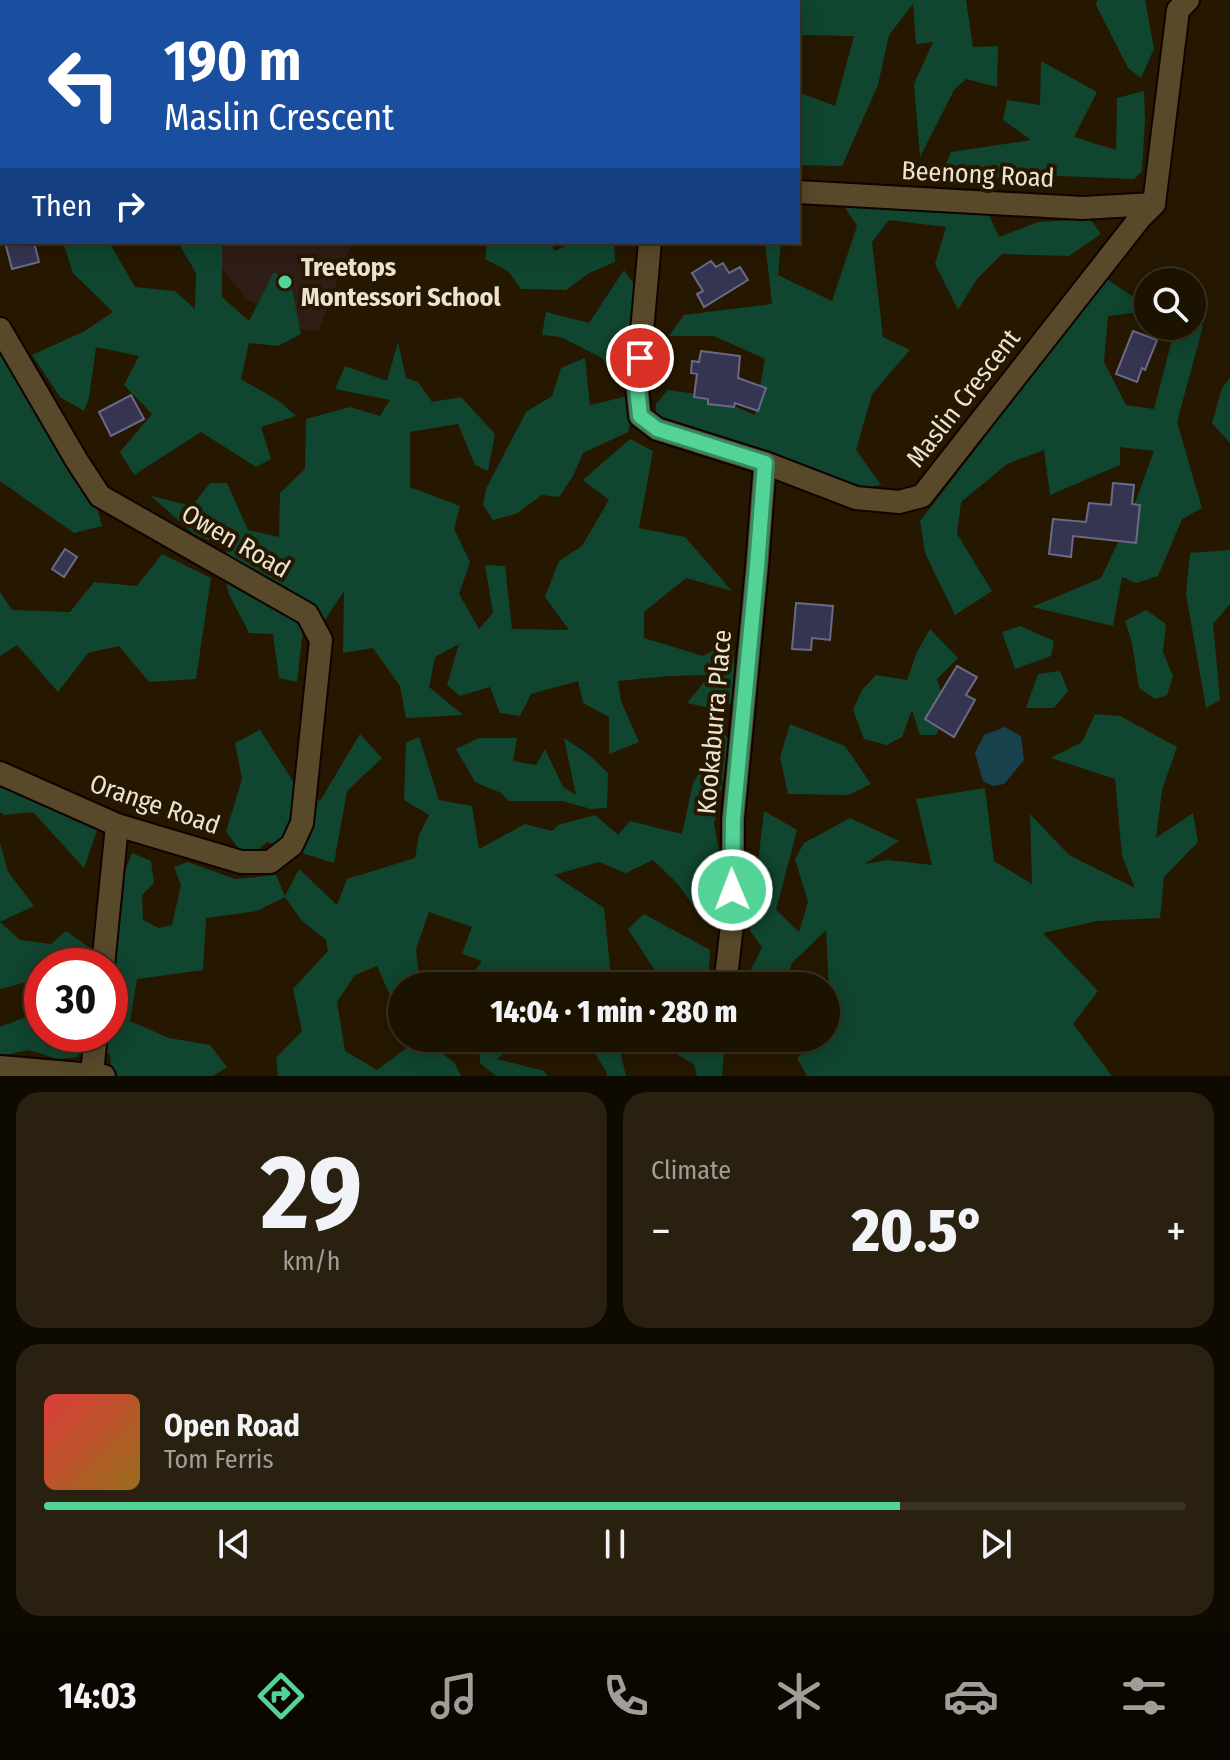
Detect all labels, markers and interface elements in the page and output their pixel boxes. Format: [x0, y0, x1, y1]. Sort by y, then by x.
text: 190 m [164, 28, 302, 95]
icon: left [32, 32, 136, 136]
text: Maslin Crescent [164, 96, 394, 140]
street label: Beenong Road [901, 155, 1055, 194]
icon: right [108, 184, 152, 228]
text: Then [32, 188, 92, 224]
place label: Treetops Montessori School [301, 252, 501, 313]
map controls [1134, 268, 1206, 340]
button: search [1134, 268, 1206, 340]
marker: Treetops Montessori School [276, 273, 294, 291]
street label: Maslin Crescent [900, 323, 1027, 473]
pin [606, 324, 674, 392]
icon: arrive [618, 336, 662, 380]
street label: Owen Road [176, 498, 295, 585]
street label: Kookaburra Place [691, 628, 738, 816]
street label: Orange Road [86, 768, 224, 841]
position arrow [690, 848, 774, 932]
speed limit sign: 30 [24, 948, 128, 1052]
text: 14:04 · 1 min · 280 m [491, 994, 737, 1030]
text: 29 [261, 1131, 362, 1256]
text: Climate [651, 1155, 731, 1186]
text: 20.5° [852, 1195, 985, 1267]
text: − [651, 1205, 671, 1258]
text: + [1166, 1205, 1186, 1258]
text: km/h [283, 1246, 340, 1277]
text: Open Road [164, 1408, 300, 1444]
text: Tom Ferris [164, 1444, 274, 1475]
icon: previous [212, 1522, 256, 1566]
icon: pause [593, 1522, 637, 1566]
icon: next [974, 1522, 1018, 1566]
icon: directions [253, 1668, 309, 1724]
icon: music [426, 1668, 482, 1724]
icon: phone [598, 1668, 654, 1724]
icon: climate [771, 1668, 827, 1724]
icon: car [943, 1668, 999, 1724]
icon: filters [1116, 1668, 1172, 1724]
text: 14:03 [58, 1674, 137, 1718]

